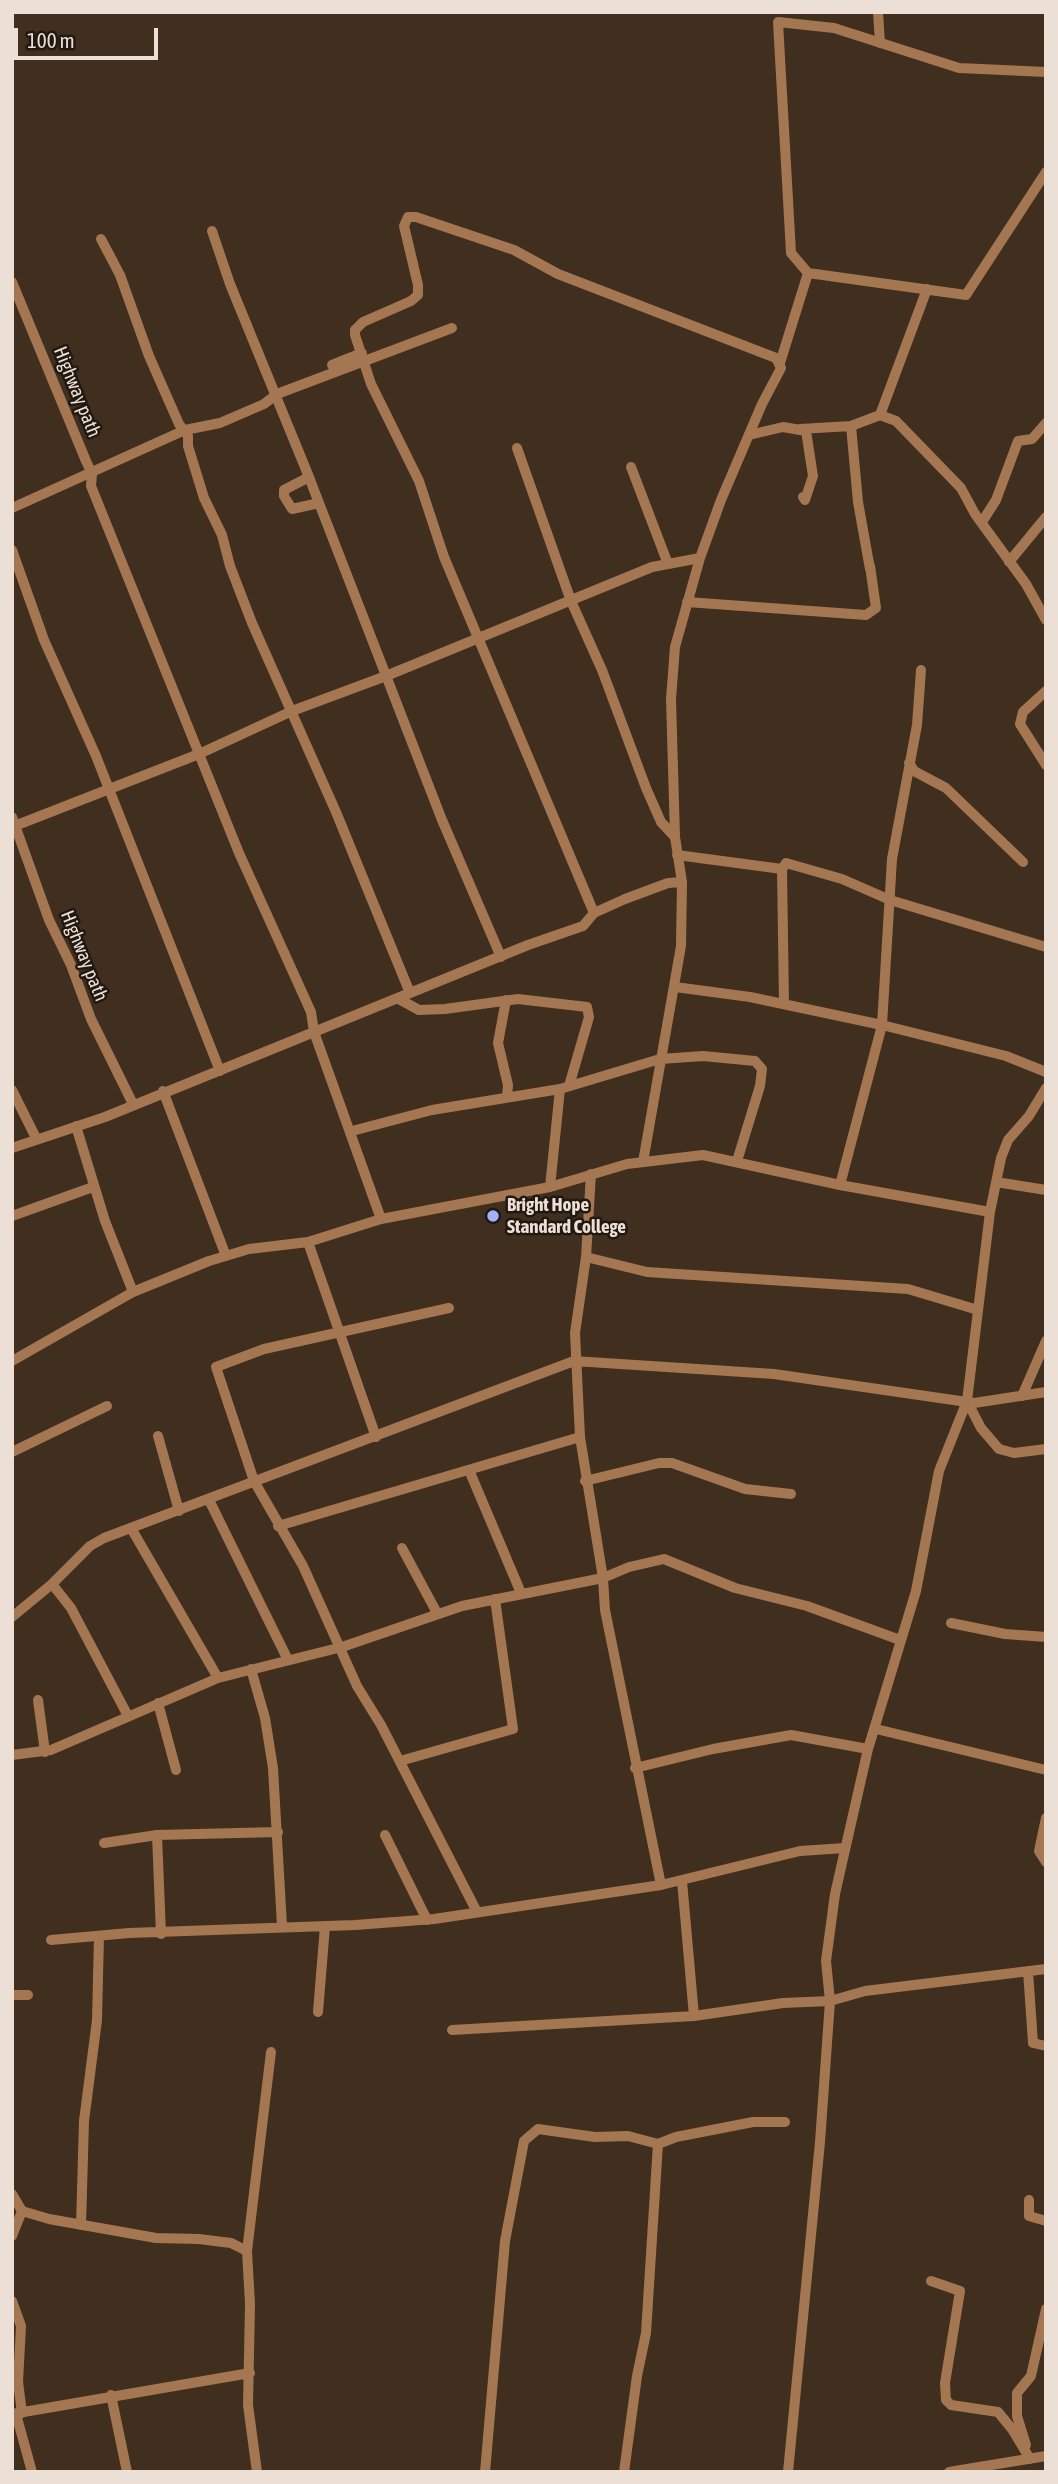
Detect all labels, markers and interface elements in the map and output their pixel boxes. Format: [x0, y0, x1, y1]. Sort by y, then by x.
scale bar [18, 14, 161, 58]
text: 100 m [27, 28, 75, 52]
street label: Highway path [48, 343, 106, 441]
street label: Highway path [55, 907, 113, 1005]
place label: Bright Hope Standard College [507, 1194, 626, 1238]
marker: Bright Hope Standard College [485, 1208, 501, 1224]

